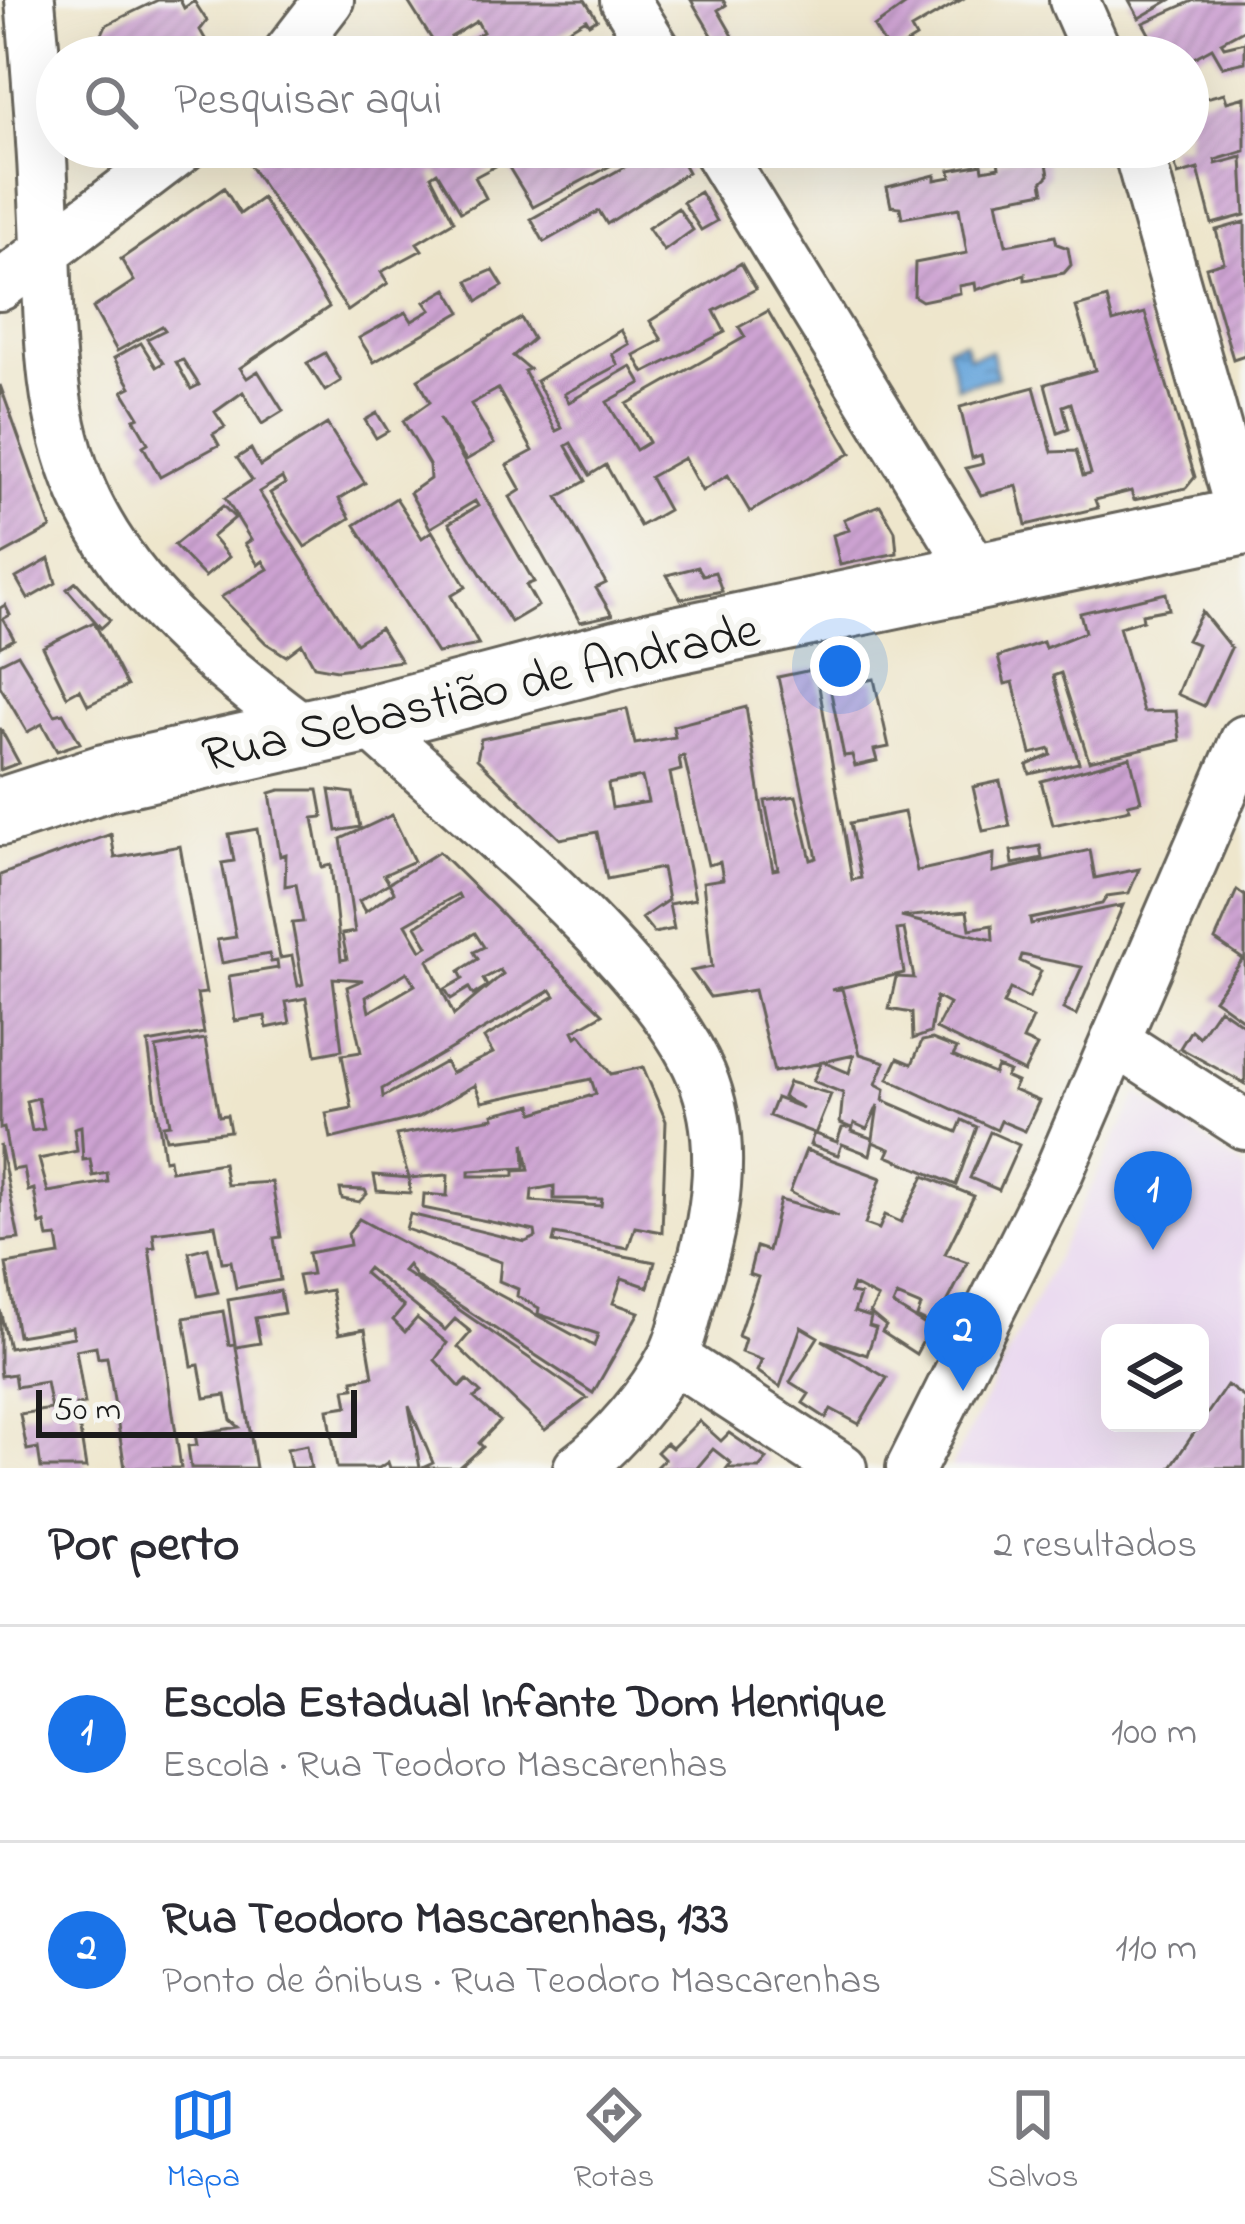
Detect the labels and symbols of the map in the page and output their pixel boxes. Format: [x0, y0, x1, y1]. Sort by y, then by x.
street label: Rua Sebastião de Andrade [195, 595, 767, 796]
your location [810, 636, 870, 696]
pin: 1 [1114, 1151, 1192, 1250]
pin: 2 [924, 1292, 1002, 1391]
scale bar [36, 1384, 357, 1437]

